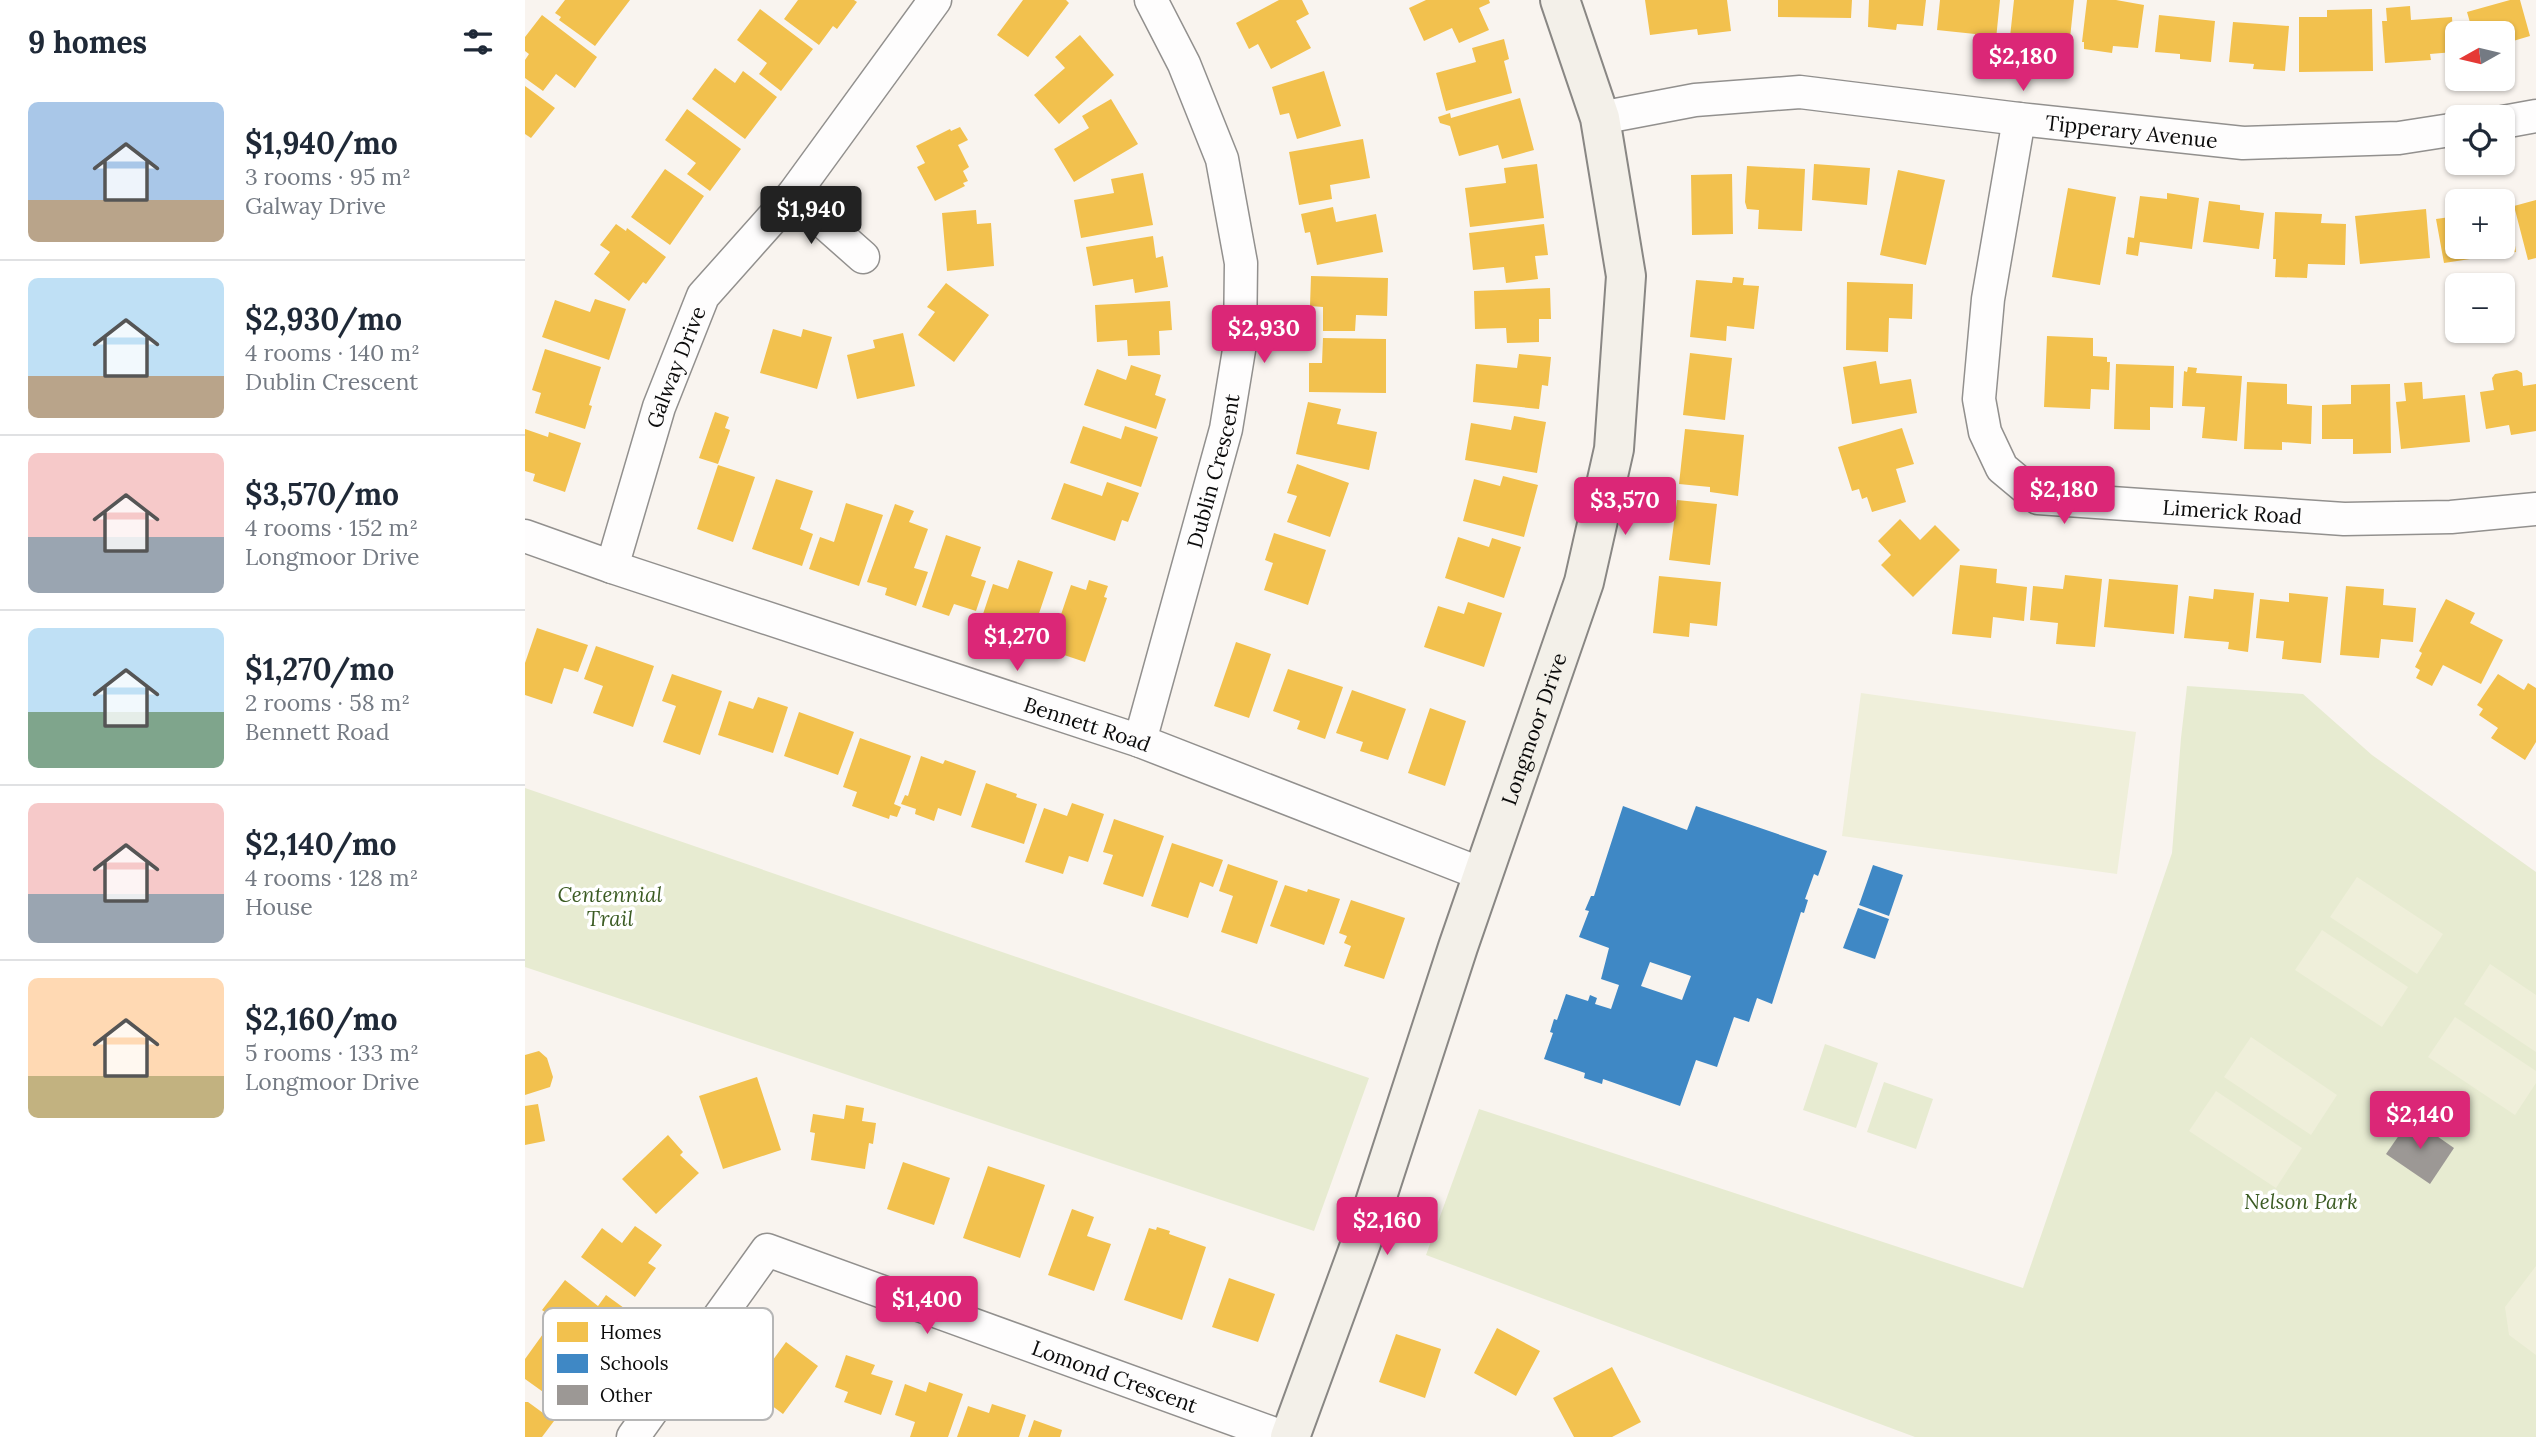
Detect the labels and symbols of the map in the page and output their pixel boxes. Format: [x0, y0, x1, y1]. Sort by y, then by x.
north arrow [2445, 21, 2515, 91]
pin: $2,180 [1966, 34, 2080, 93]
street label: Tipperary Avenue [2044, 108, 2219, 154]
pin: $1,940 [754, 187, 868, 246]
street label: Galway Drive [640, 302, 711, 431]
pin: $2,930 [1207, 306, 1321, 365]
street label: Dublin Crescent [1180, 391, 1245, 551]
pin: $2,180 [2007, 466, 2121, 526]
pin: $3,570 [1568, 477, 1682, 537]
street label: Limerick Road [2162, 493, 2303, 530]
pin: $1,270 [960, 614, 1074, 673]
street label: Longmoor Drive [1495, 649, 1572, 808]
street label: Bennett Road [1021, 690, 1155, 757]
park label: Centennial Trail [557, 881, 663, 932]
pin: $2,140 [2363, 1092, 2477, 1151]
park label: Nelson Park [2244, 1188, 2358, 1215]
pin: $2,160 [1330, 1198, 1444, 1257]
pin: $1,400 [870, 1276, 984, 1336]
legend [543, 1308, 773, 1420]
text: Homes [600, 1320, 662, 1344]
street label: Lomond Crescent [1028, 1334, 1202, 1419]
text: Schools [600, 1351, 669, 1375]
text: Other [600, 1383, 653, 1407]

